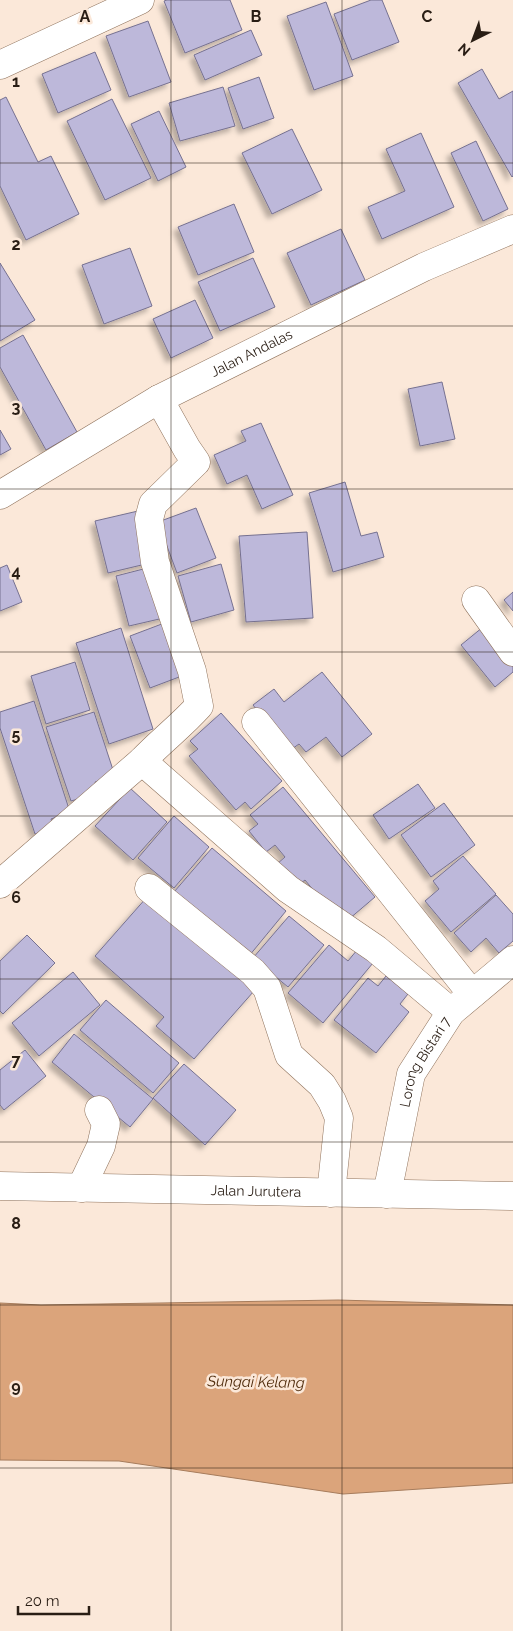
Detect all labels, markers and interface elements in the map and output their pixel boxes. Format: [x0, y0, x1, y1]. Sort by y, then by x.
text: A [80, 7, 91, 26]
text: B [251, 7, 262, 26]
text: C [422, 7, 433, 26]
north arrow [448, 15, 498, 65]
text: N [455, 40, 474, 59]
text: 1 [12, 72, 20, 91]
text: 2 [11, 235, 21, 254]
street label: Jalan Andalas [208, 326, 295, 380]
text: 3 [12, 398, 21, 417]
text: 4 [11, 562, 21, 581]
text: 5 [12, 725, 21, 744]
text: 6 [11, 888, 21, 907]
street label: Lorong Bistari 7 [397, 1013, 454, 1108]
text: 7 [12, 1051, 21, 1070]
street label: Jalan Jurutera [210, 1182, 301, 1200]
text: 8 [11, 1214, 21, 1233]
water label: Sungai Kelang [206, 1372, 305, 1392]
text: 9 [11, 1377, 21, 1396]
scale bar [18, 1584, 89, 1616]
text: 20 m [25, 1592, 60, 1610]

